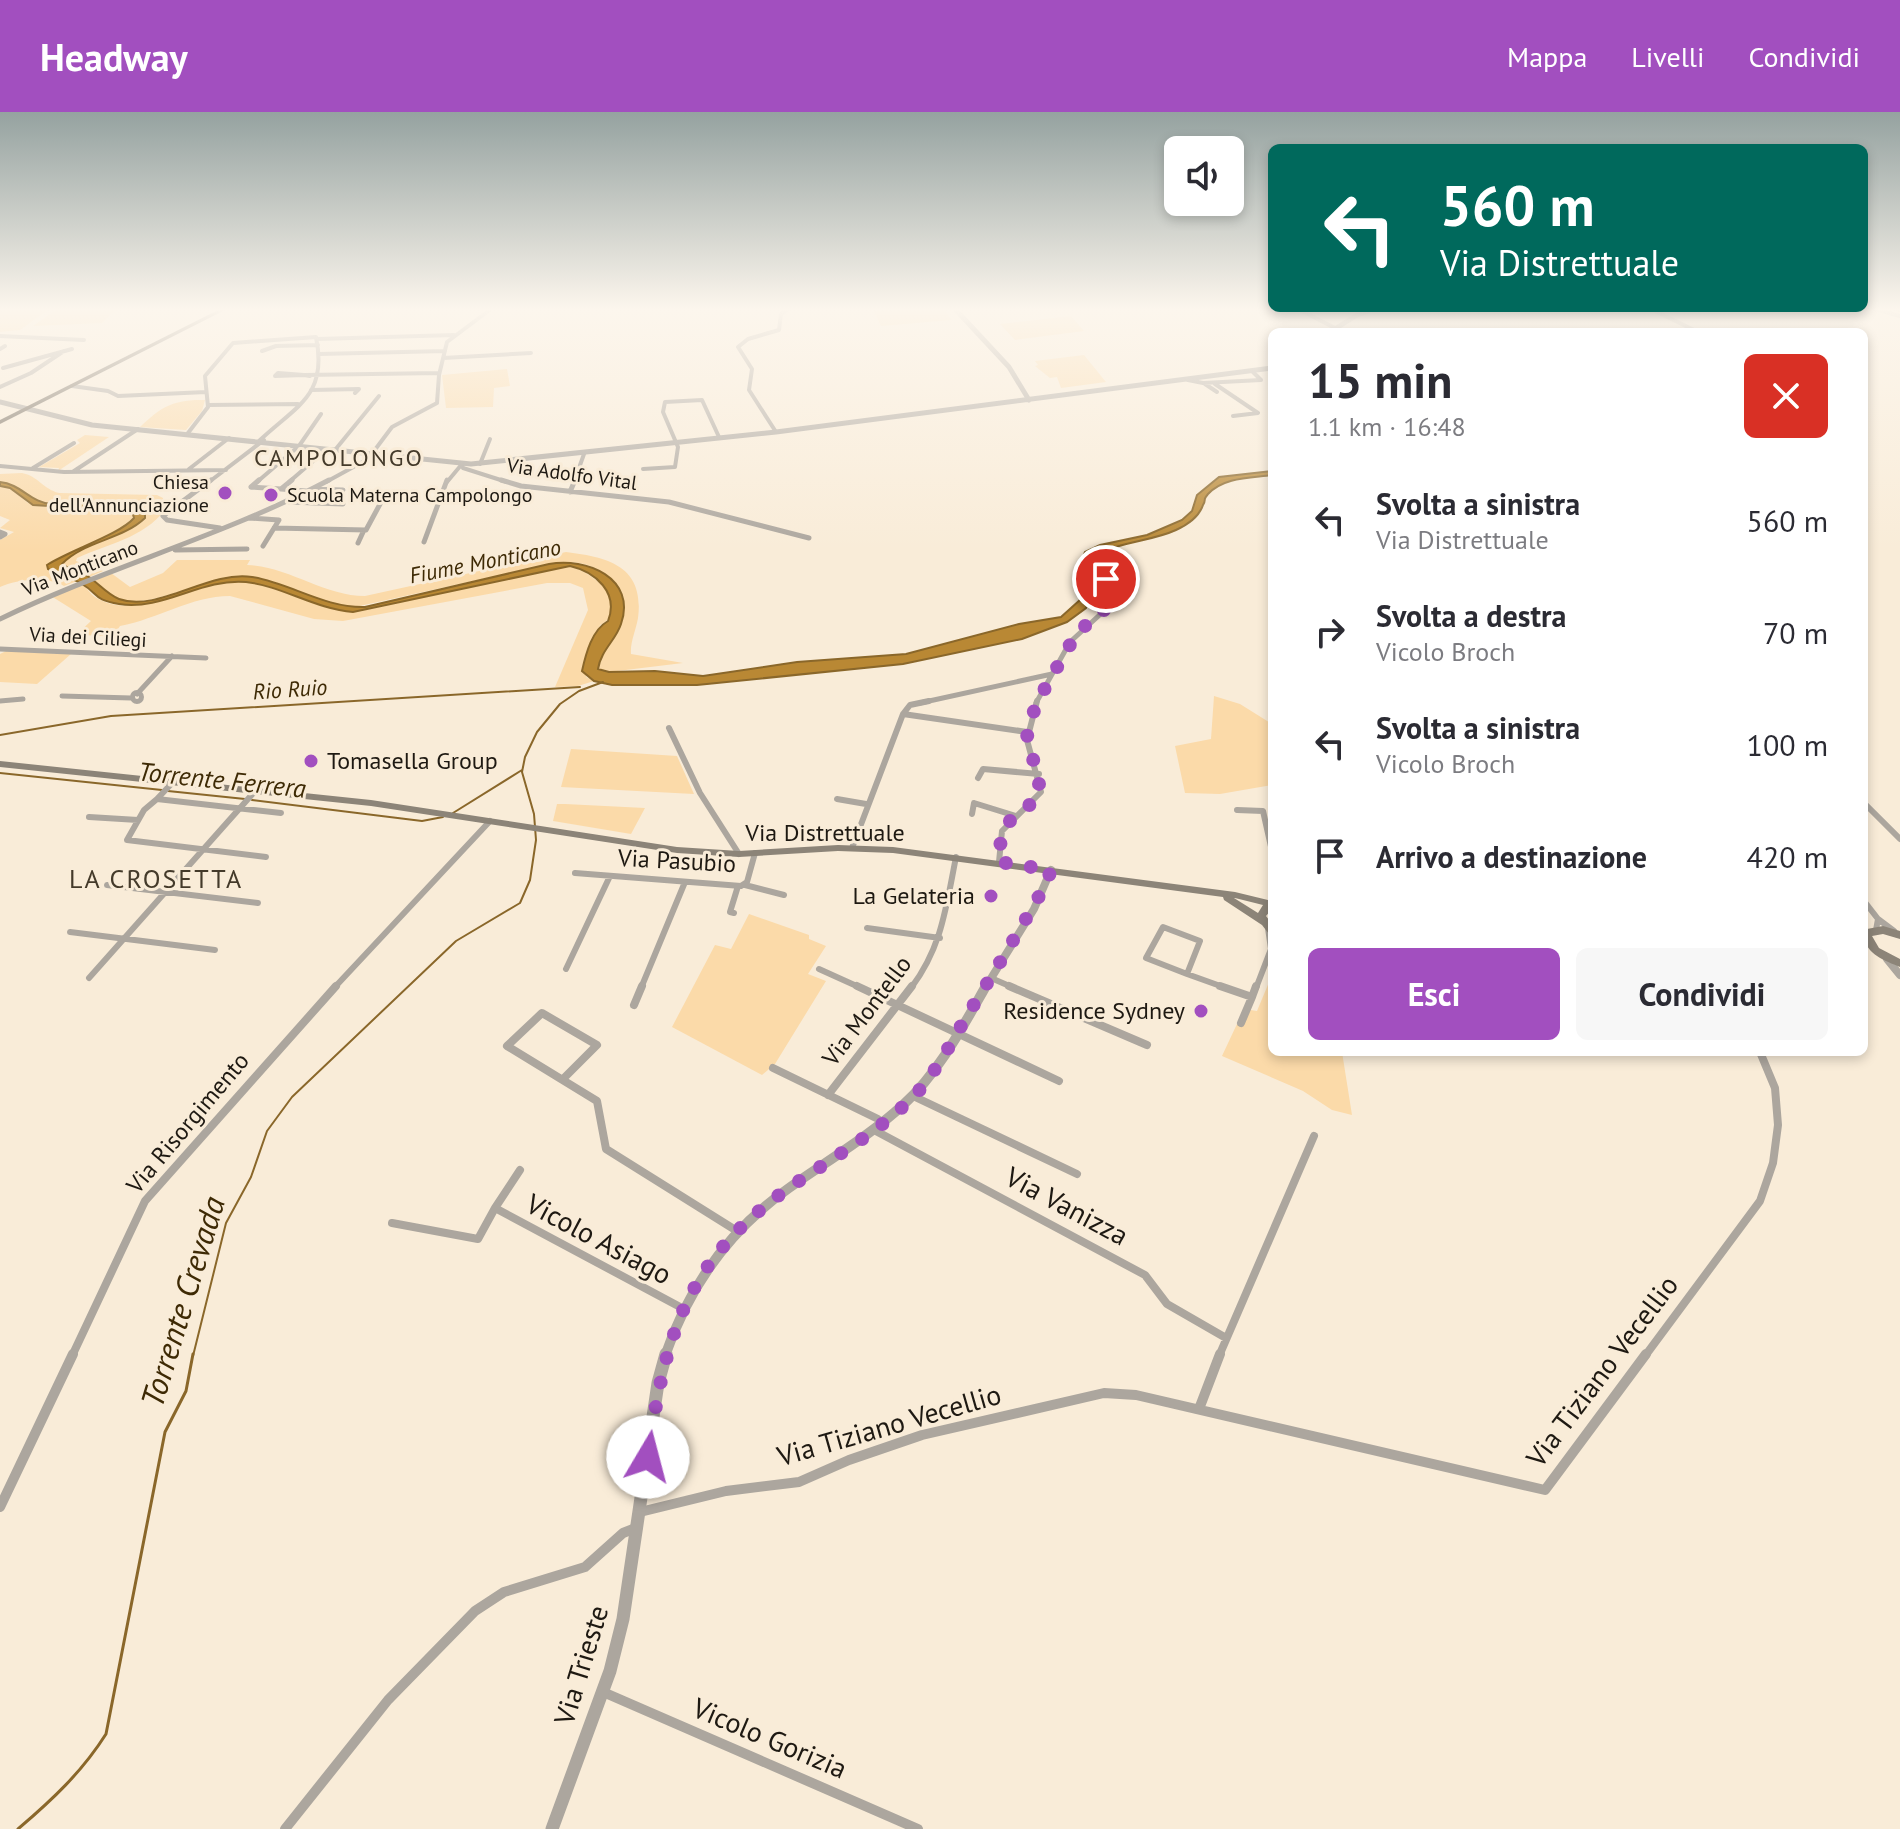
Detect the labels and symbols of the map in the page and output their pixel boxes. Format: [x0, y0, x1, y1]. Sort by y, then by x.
district label: CAMPOLONGO [254, 442, 424, 473]
street label: Via Adolfo Vital [504, 452, 639, 496]
place label: Chiesa dell'Annunciazione [49, 469, 209, 518]
place label: Scuola Materna Campolongo [287, 482, 532, 508]
marker: Chiesa dell'Annunciazione [216, 484, 234, 502]
marker: Scuola Materna Campolongo [262, 486, 280, 504]
water label: Fiume Monticano [407, 533, 563, 589]
street label: Via Monticano [17, 534, 142, 602]
pin [1072, 545, 1140, 613]
street label: Via dei Ciliegi [28, 621, 147, 653]
water label: Rio Ruio [252, 672, 328, 706]
place label: Tomasella Group [327, 745, 498, 776]
marker: Tomasella Group [302, 752, 320, 770]
water label: Torrente Ferrera [136, 754, 308, 805]
street label: Via Distrettuale [744, 817, 905, 848]
street label: Via Pasubio [616, 842, 737, 879]
district label: LA CROSETTA [69, 862, 243, 895]
place label: La Gelateria [852, 880, 975, 911]
marker: La Gelateria [982, 887, 1000, 905]
street label: Via Montello [814, 949, 918, 1073]
place label: Residence Sydney [1003, 995, 1185, 1026]
marker: Residence Sydney [1192, 1002, 1210, 1020]
street label: Via Risorgimento [119, 1046, 256, 1200]
street label: Via Vanizza [998, 1157, 1135, 1253]
street label: Vicolo Asiago [519, 1184, 678, 1292]
water label: Torrente Crevada [130, 1191, 234, 1412]
street label: Via Tiziano Vecellio [1517, 1267, 1686, 1475]
street label: Via Tiziano Vecellio [772, 1375, 1005, 1474]
position arrow [606, 1415, 690, 1499]
street label: Via Trieste [545, 1601, 616, 1730]
street label: Vicolo Gorizia [687, 1688, 853, 1787]

